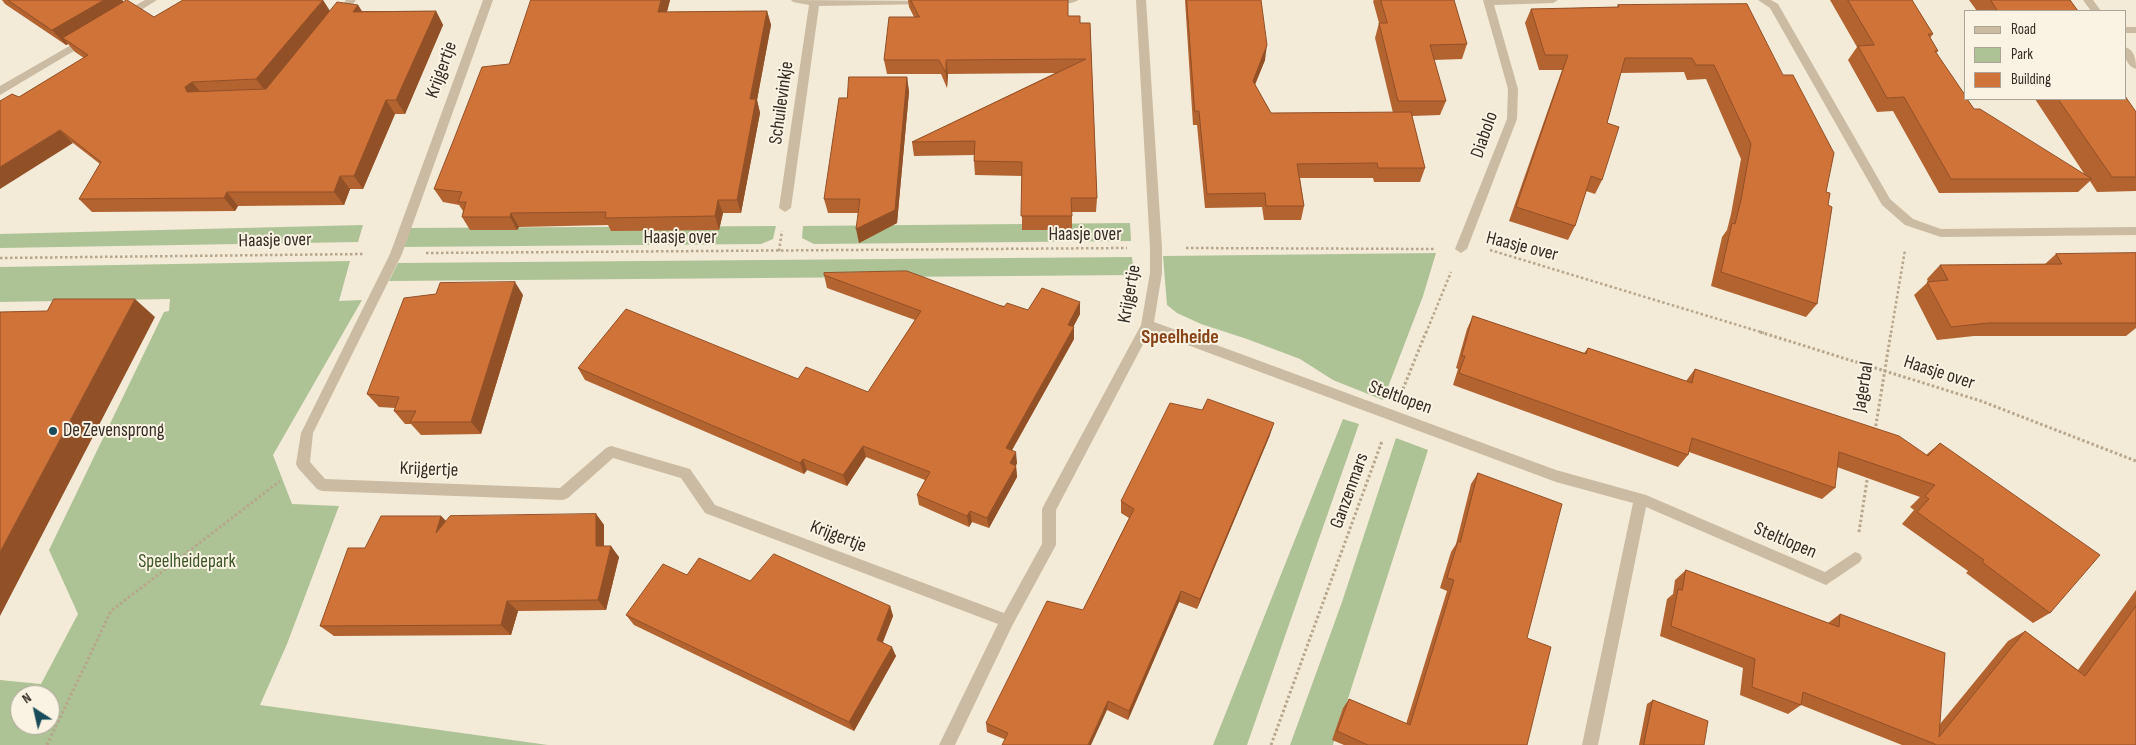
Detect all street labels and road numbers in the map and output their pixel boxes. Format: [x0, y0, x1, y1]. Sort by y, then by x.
street label: Krijgertje [421, 39, 463, 101]
street label: Schuilevinkje [765, 60, 799, 146]
street label: Diabolo [1467, 109, 1503, 161]
street label: Haasje over [1048, 224, 1122, 246]
street label: Haasje over [643, 227, 717, 249]
street label: Haasje over [1484, 227, 1560, 267]
street label: Haasje over [238, 229, 312, 253]
street label: Krijgertje [1114, 263, 1146, 325]
street label: Haasje over [1901, 351, 1977, 395]
street label: Jagerbal [1849, 360, 1879, 414]
street label: Steltlopen [1365, 376, 1435, 420]
street label: Ganzenmars [1326, 450, 1374, 532]
street label: Krijgertje [399, 458, 459, 482]
street label: Krijgertje [807, 516, 869, 558]
street label: Steltlopen [1750, 518, 1820, 564]

